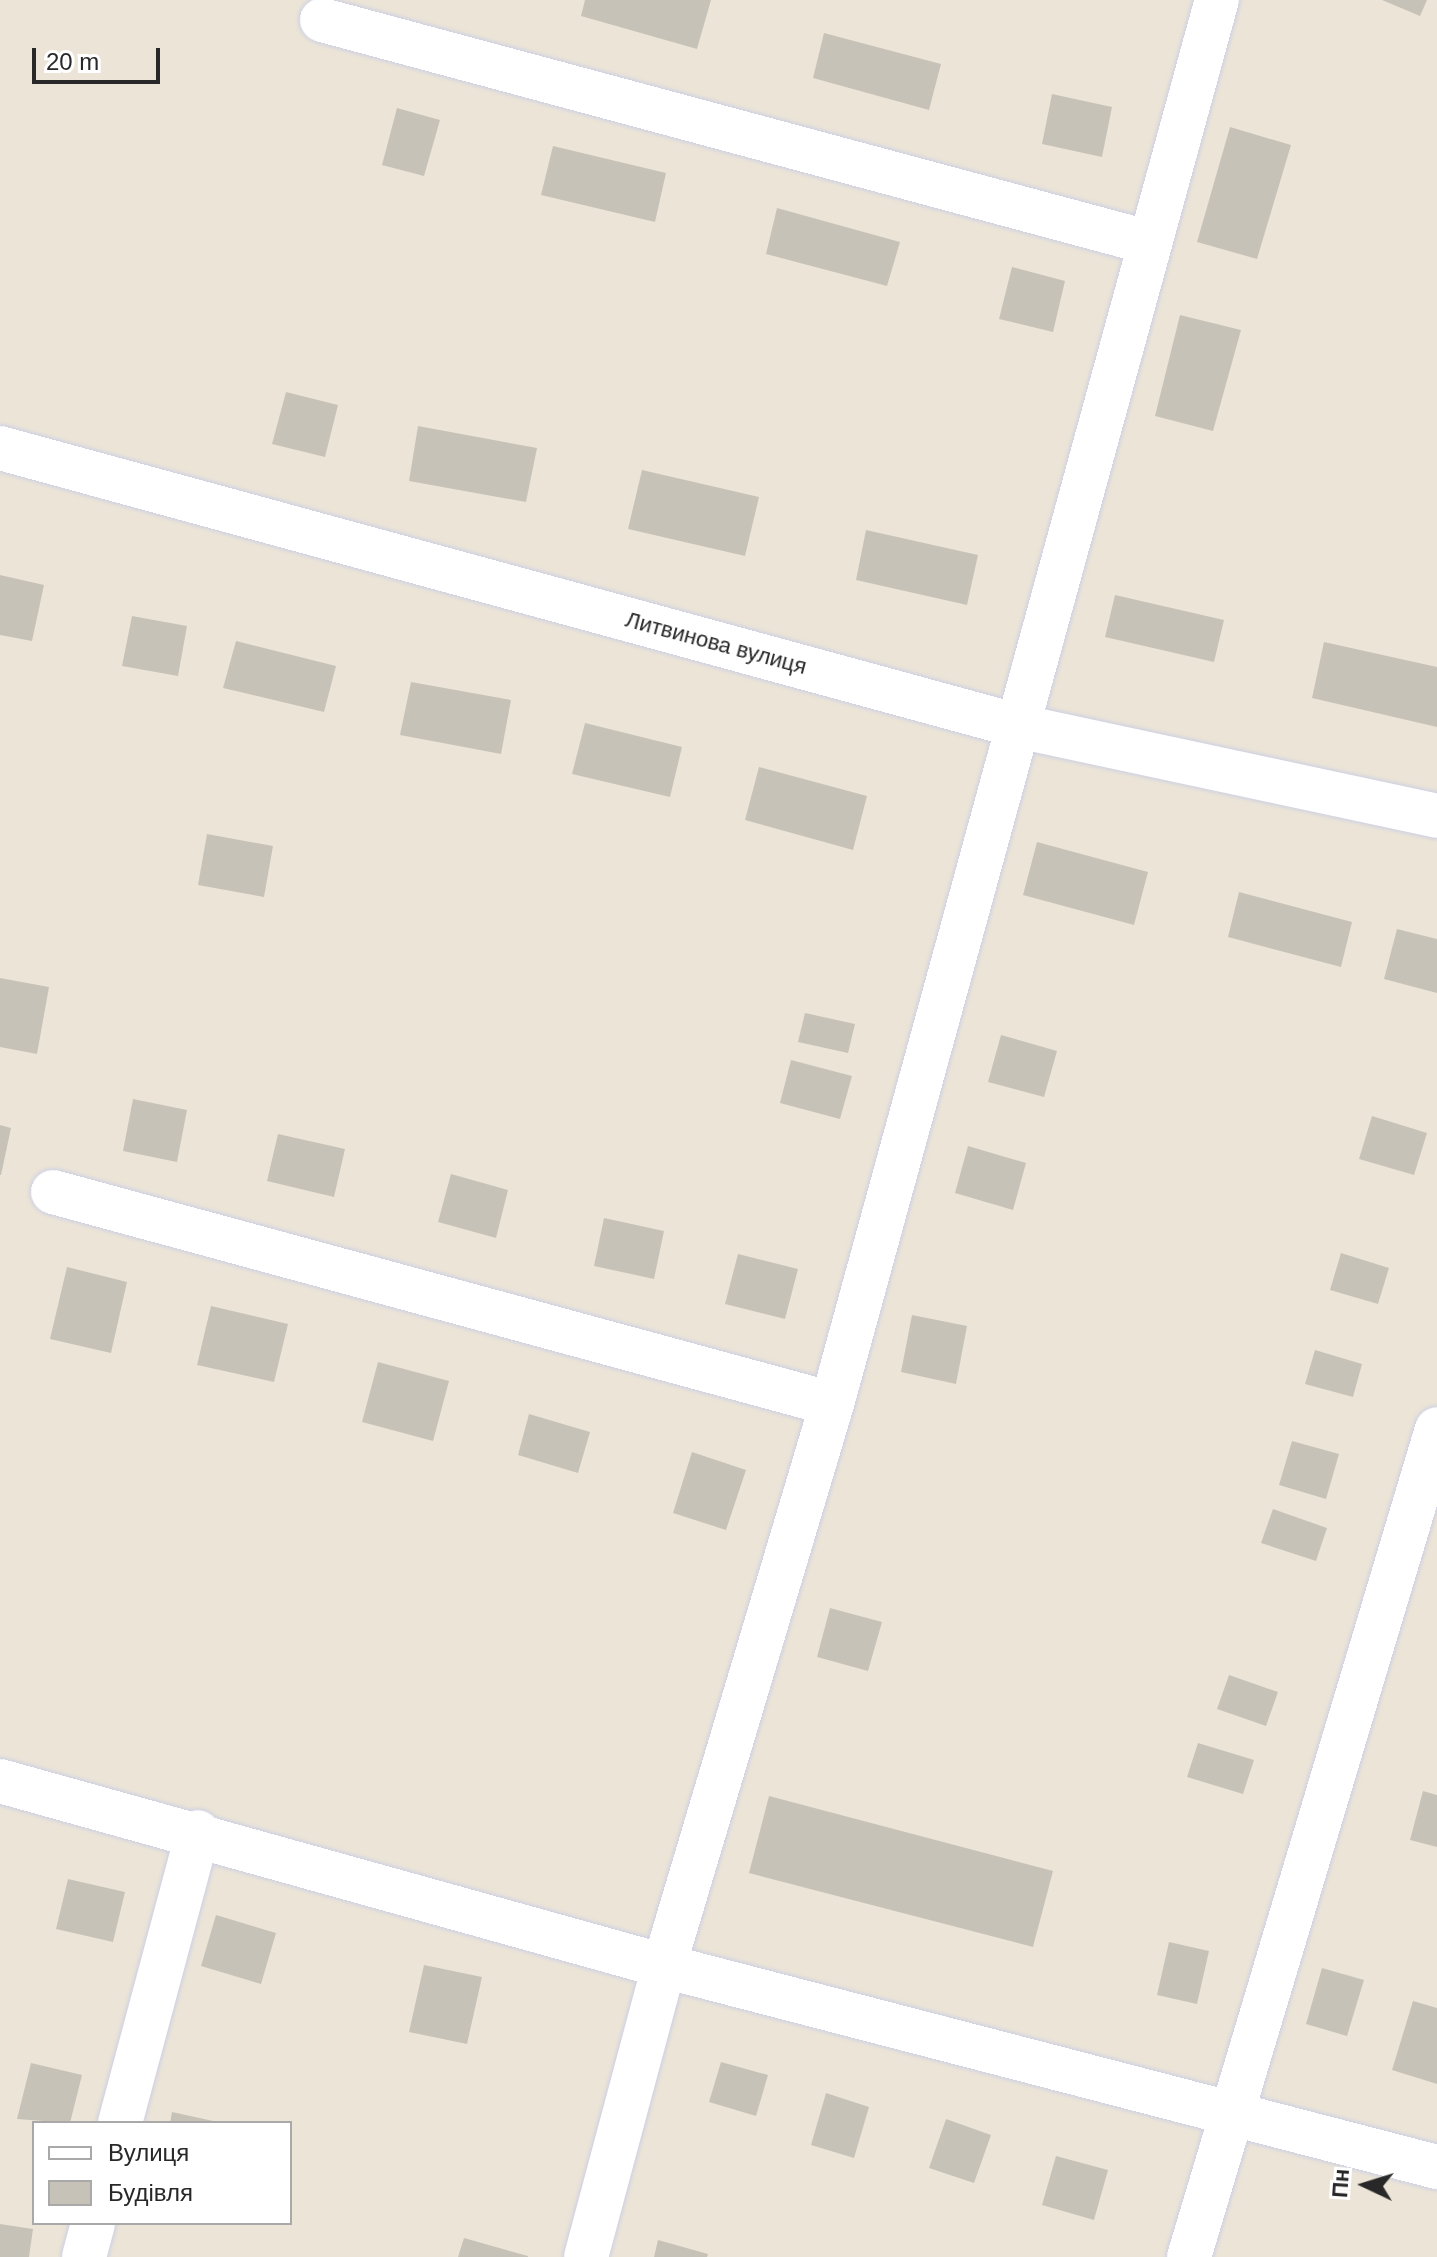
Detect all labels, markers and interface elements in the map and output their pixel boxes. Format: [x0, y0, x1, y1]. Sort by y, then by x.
scale bar [36, 32, 164, 82]
text: 20 m [46, 48, 99, 75]
street label: Литвинова вулиця [623, 606, 809, 680]
legend [32, 2121, 292, 2225]
text: Вулиця [108, 2139, 189, 2166]
north arrow [1325, 2145, 1405, 2225]
text: Пн [1327, 2168, 1354, 2199]
text: Будівля [108, 2179, 193, 2206]

